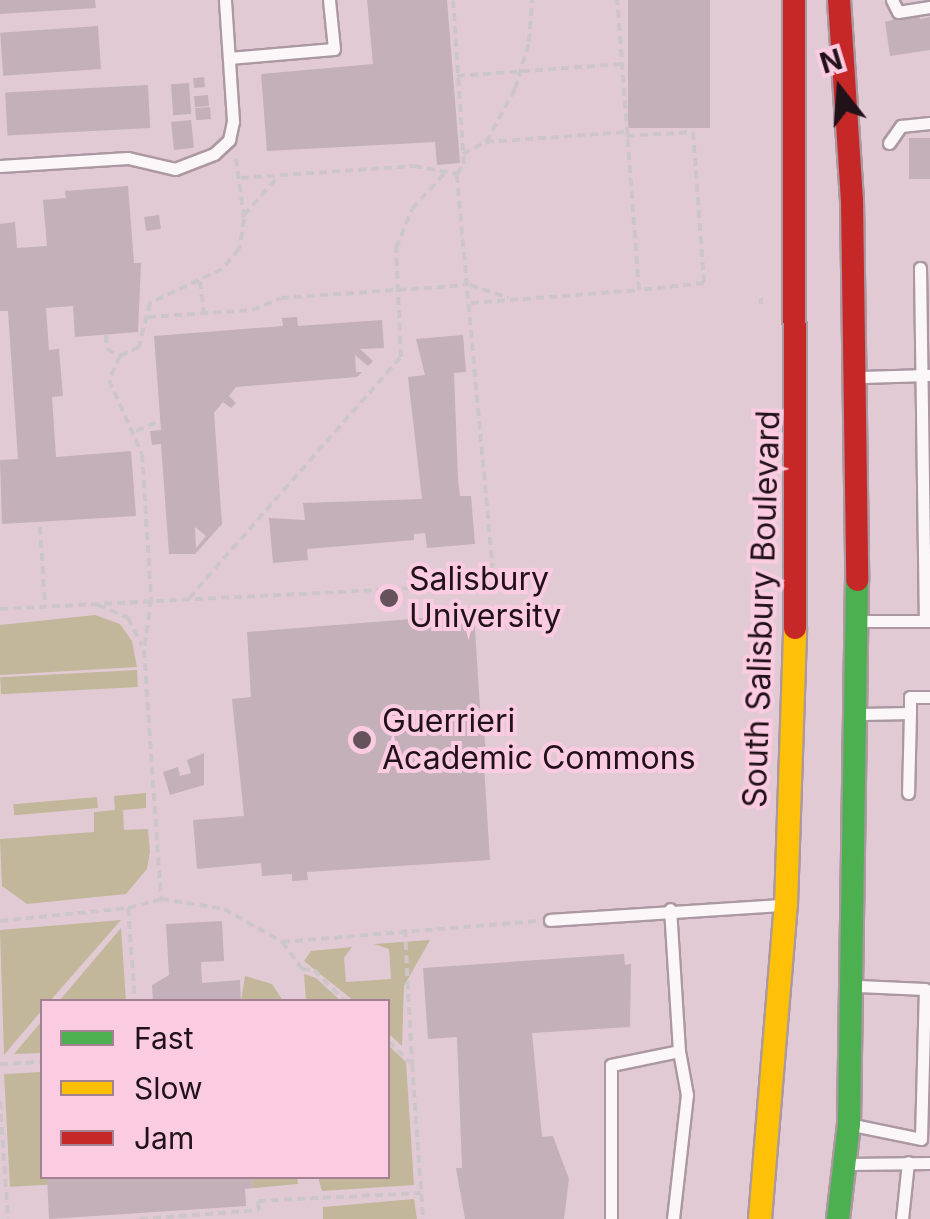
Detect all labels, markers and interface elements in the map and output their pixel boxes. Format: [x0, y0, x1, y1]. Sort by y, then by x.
north arrow [790, 40, 890, 140]
text: N [816, 42, 846, 81]
street label: South Salisbury Boulevard [736, 410, 788, 808]
place label: Salisbury University [409, 561, 561, 636]
marker: Salisbury University [378, 587, 400, 609]
place label: Guerrieri Academic Commons [382, 703, 696, 778]
marker: Guerrieri Academic Commons [351, 729, 373, 751]
legend [40, 999, 390, 1179]
text: Fast [134, 1020, 193, 1056]
text: Slow [134, 1070, 203, 1106]
text: Jam [134, 1120, 194, 1156]

